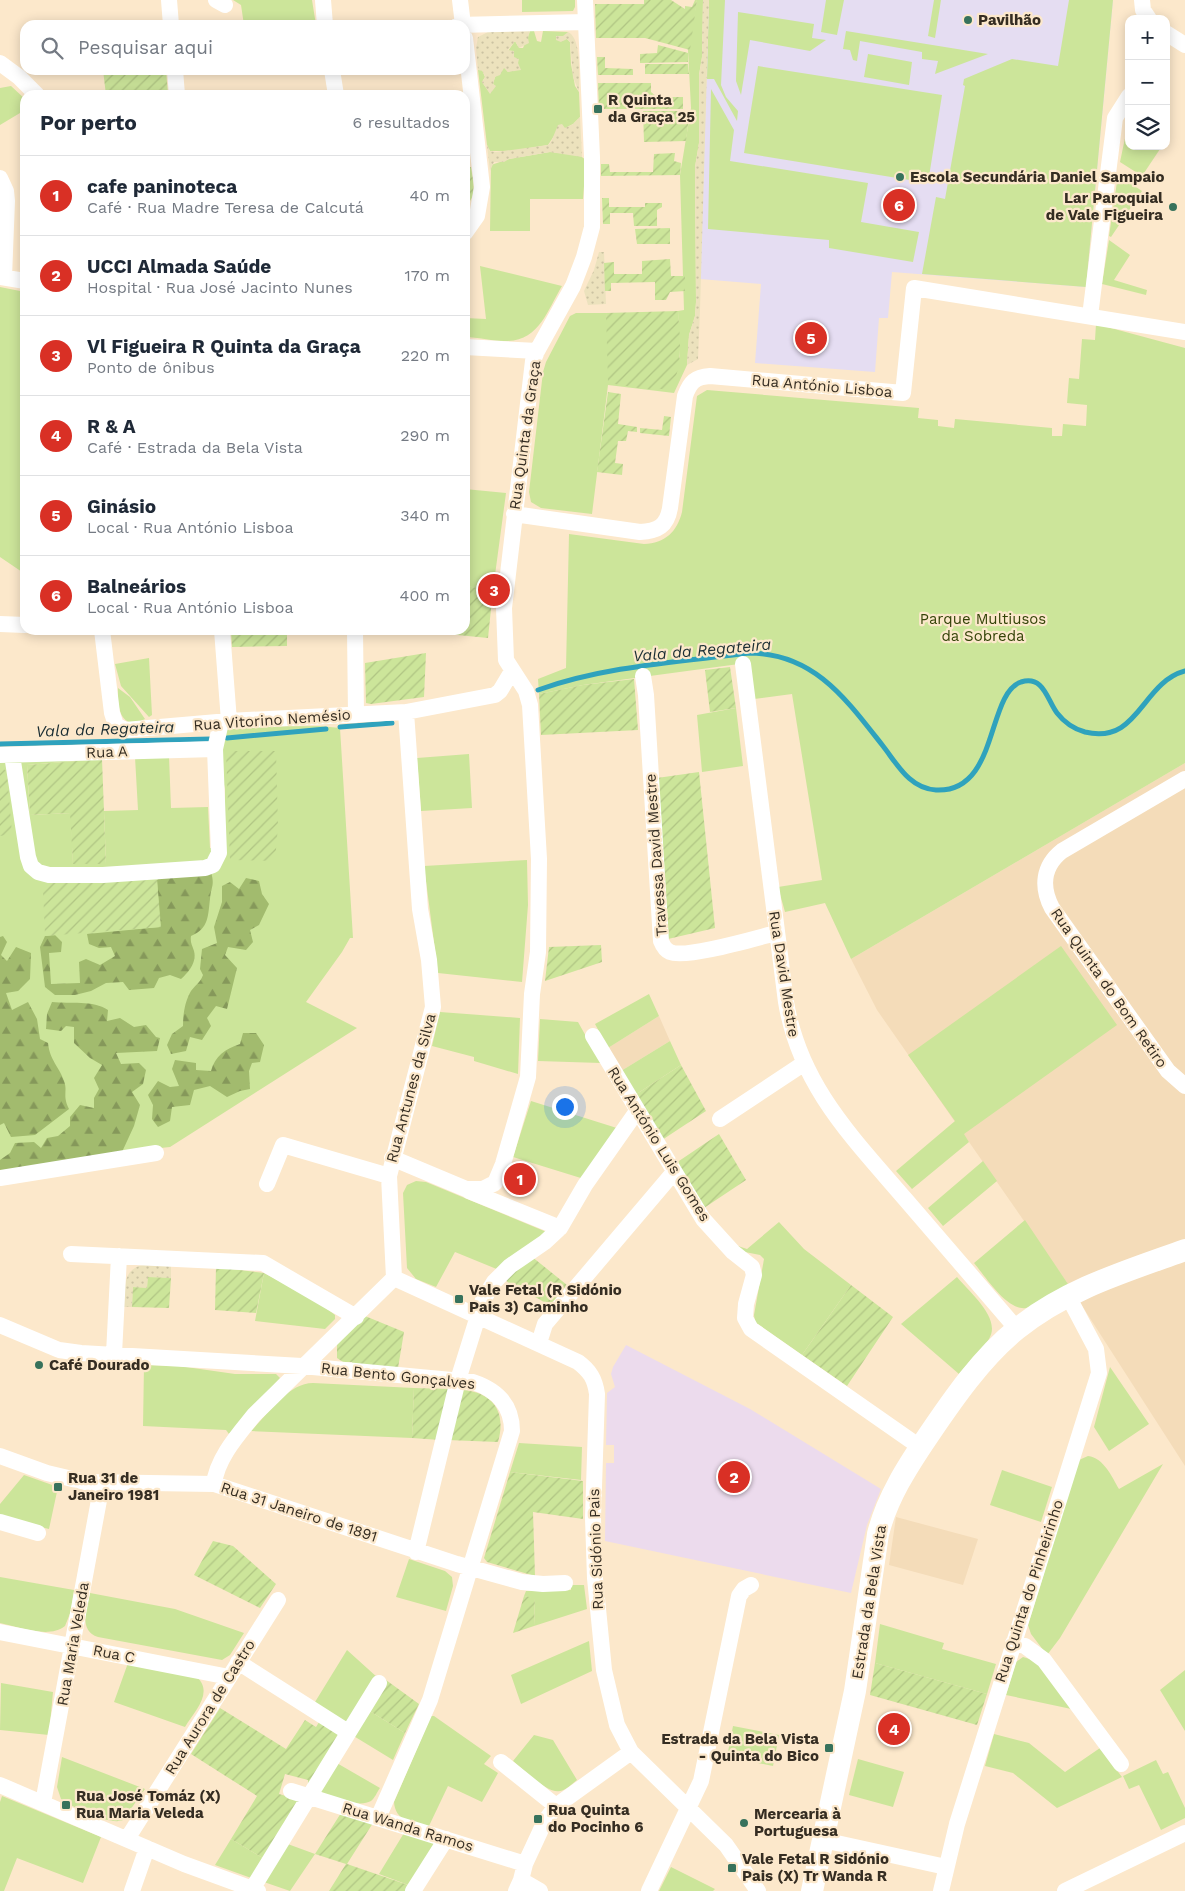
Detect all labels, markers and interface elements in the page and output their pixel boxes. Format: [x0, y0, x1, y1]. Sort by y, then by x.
place label: Pavilhão [978, 11, 1041, 29]
marker: Pavilhão [962, 14, 974, 26]
map controls [1125, 15, 1170, 150]
button: + [1125, 15, 1170, 60]
search box [20, 20, 470, 75]
icon: search [38, 34, 66, 62]
text: Pesquisar aqui [78, 36, 213, 59]
button: − [1125, 60, 1170, 105]
place label: R Quinta da Graça 25 [608, 91, 695, 126]
marker: R Quinta da Graça 25 [592, 103, 604, 115]
button: layers [1125, 105, 1170, 150]
text: Por perto [40, 110, 137, 135]
text: 6 resultados [353, 113, 450, 132]
place label: Escola Secundária Daniel Sampaio [910, 168, 1164, 186]
marker: Escola Secundária Daniel Sampaio [894, 171, 906, 183]
text: cafe paninoteca [87, 175, 237, 198]
text: 1 [53, 186, 59, 205]
text: 40 m [410, 186, 450, 205]
pin: 6 [883, 186, 915, 224]
place label: Lar Paroquial de Vale Figueira [1046, 189, 1163, 224]
text: Café · Rua Madre Teresa de Calcutá [87, 198, 364, 217]
marker: Lar Paroquial de Vale Figueira [1167, 201, 1179, 213]
text: UCCI Almada Saúde [87, 255, 271, 278]
text: 2 [51, 266, 61, 285]
text: 170 m [404, 266, 450, 285]
text: Hospital · Rua José Jacinto Nunes [87, 278, 353, 297]
pin: 5 [795, 319, 827, 357]
text: Vl Figueira R Quinta da Graça [87, 335, 361, 358]
text: 3 [51, 346, 61, 365]
text: 220 m [401, 346, 450, 365]
text: Ponto de ônibus [87, 358, 215, 377]
street label: Rua Quinta da Graça [506, 359, 544, 511]
street label: Rua António Lisboa [751, 371, 894, 401]
text: R & A [87, 415, 136, 438]
text: 4 [51, 426, 61, 445]
text: 290 m [400, 426, 450, 445]
text: Café · Estrada da Bela Vista [87, 438, 303, 457]
text: Ginásio [87, 495, 156, 518]
text: 5 [51, 506, 61, 525]
text: 340 m [400, 506, 450, 525]
text: Local · Rua António Lisboa [87, 518, 293, 537]
pin: 3 [478, 571, 510, 609]
text: Balneários [87, 575, 186, 598]
text: 6 [51, 586, 61, 605]
text: 400 m [400, 586, 450, 605]
text: Local · Rua António Lisboa [87, 598, 293, 617]
park label: Parque Multiusos da Sobreda [920, 610, 1046, 645]
water label: Vala da Regateira [632, 634, 772, 666]
street label: Rua Vitorino Nemésio [193, 706, 351, 734]
water label: Vala da Regateira [35, 717, 175, 741]
street label: Rua A [86, 742, 128, 762]
street label: Travessa David Mestre [641, 773, 671, 937]
street label: Rua Quinta do Bom Retiro [1047, 905, 1171, 1071]
street label: Rua David Mestre [765, 909, 803, 1039]
street label: Rua Antunes da Silva [382, 1011, 440, 1165]
street label: Rua António Luis Gomes [604, 1063, 714, 1225]
your location [552, 1094, 578, 1120]
pin: 1 [504, 1160, 536, 1198]
place label: Vale Fetal (R Sidónio Pais 3) Caminho [469, 1281, 622, 1316]
marker: Vale Fetal (R Sidónio Pais 3) Caminho [453, 1293, 465, 1305]
place label: Café Dourado [49, 1356, 149, 1374]
marker: Café Dourado [33, 1359, 45, 1371]
street label: Rua Bento Gonçalves [320, 1359, 476, 1393]
pin: 2 [718, 1458, 750, 1496]
place label: Rua 31 de Janeiro 1981 [68, 1469, 159, 1504]
street label: Rua 31 Janeiro de 1891 [219, 1478, 379, 1546]
marker: Rua 31 de Janeiro 1981 [52, 1481, 64, 1493]
street label: Rua Sidónio Pais [585, 1488, 607, 1610]
street label: Rua Quinta do Pinheirinho [991, 1497, 1067, 1685]
street label: Estrada da Bela Vista [848, 1523, 890, 1680]
street label: Rua Maria Veleda [53, 1580, 93, 1707]
street label: Rua Aurora de Castro [161, 1636, 259, 1778]
street label: Rua C [91, 1641, 137, 1667]
pin: 4 [878, 1710, 910, 1748]
place label: Estrada da Bela Vista - Quinta do Bico [661, 1730, 819, 1765]
marker: Estrada da Bela Vista - Quinta do Bico [823, 1742, 835, 1754]
place label: Rua José Tomáz (X) Rua Maria Veleda [76, 1787, 221, 1822]
marker: Rua José Tomáz (X) Rua Maria Veleda [60, 1799, 72, 1811]
street label: Rua Wanda Ramos [340, 1799, 476, 1855]
place label: Rua Quinta do Pocinho 6 [548, 1801, 643, 1836]
place label: Mercearia à Portuguesa [754, 1805, 841, 1840]
marker: Rua Quinta do Pocinho 6 [532, 1813, 544, 1825]
marker: Mercearia à Portuguesa [738, 1817, 750, 1829]
place label: Vale Fetal R Sidónio Pais (X) Tr Wanda R [742, 1850, 889, 1885]
marker: Vale Fetal R Sidónio Pais (X) Tr Wanda R [726, 1862, 738, 1874]

